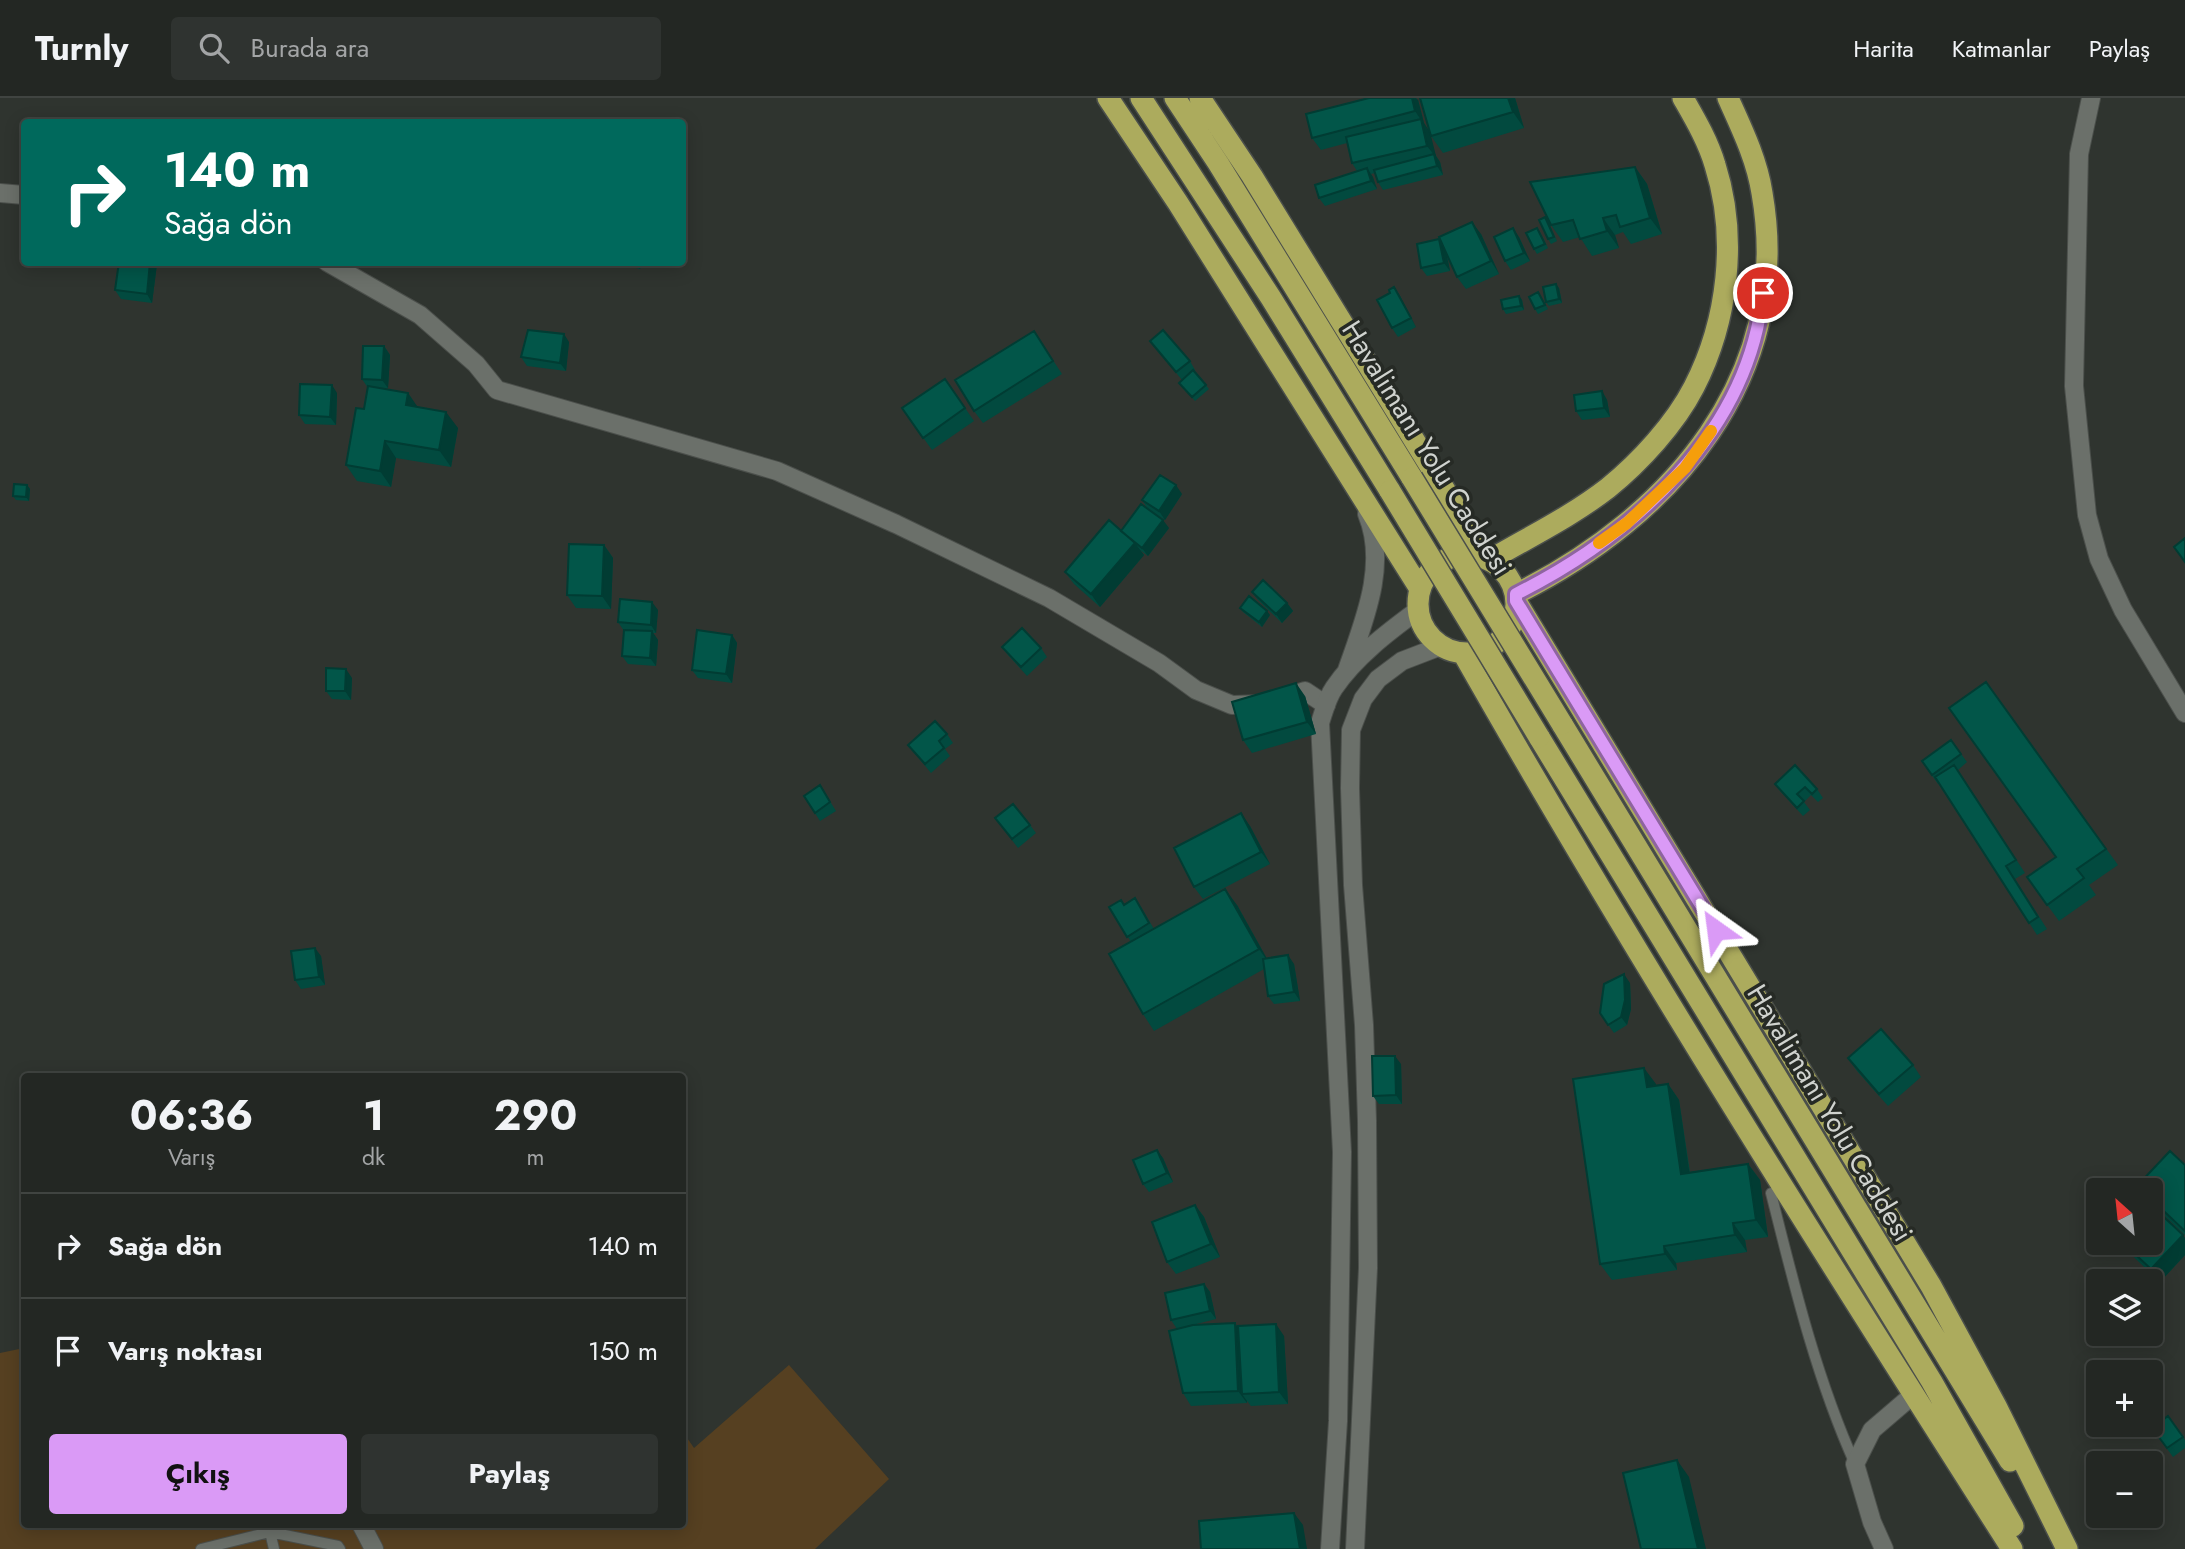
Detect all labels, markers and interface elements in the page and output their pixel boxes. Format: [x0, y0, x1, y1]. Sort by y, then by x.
search box [171, 17, 661, 80]
text: Turnly [35, 25, 129, 72]
icon: search [195, 29, 233, 67]
text: Burada ara [251, 29, 369, 67]
text: Harita [1853, 31, 1914, 66]
text: Katmanlar [1952, 31, 2051, 66]
text: Paylaş [2089, 31, 2150, 66]
text: 140 m [164, 135, 310, 205]
icon: right [49, 147, 140, 238]
text: Sağa dön [164, 200, 293, 246]
pin [1733, 263, 1793, 323]
icon: arrive [1744, 274, 1782, 312]
street label: Havalimanı Yolu Caddesi [1332, 313, 1522, 583]
position arrow [1679, 893, 1753, 967]
street label: Havalimanı Yolu Caddesi [1737, 977, 1923, 1249]
text: 06:36 [130, 1085, 253, 1146]
text: 1 [363, 1085, 384, 1146]
text: 290 [494, 1085, 577, 1146]
text: Varış [168, 1140, 215, 1174]
text: dk [362, 1140, 385, 1174]
text: m [527, 1140, 545, 1174]
north arrow [2086, 1178, 2163, 1255]
map controls [2086, 1178, 2163, 1528]
icon: right [49, 1227, 87, 1265]
text: Sağa dön [108, 1227, 222, 1265]
text: 140 m [587, 1227, 658, 1265]
button: layers [2086, 1269, 2163, 1346]
icon: arrive [49, 1332, 87, 1370]
text: Varış noktası [108, 1332, 263, 1370]
text: 150 m [588, 1332, 658, 1370]
button: + [2086, 1360, 2163, 1437]
button: Çıkış [49, 1434, 347, 1514]
button: Paylaş [361, 1434, 658, 1514]
button: − [2086, 1451, 2163, 1528]

